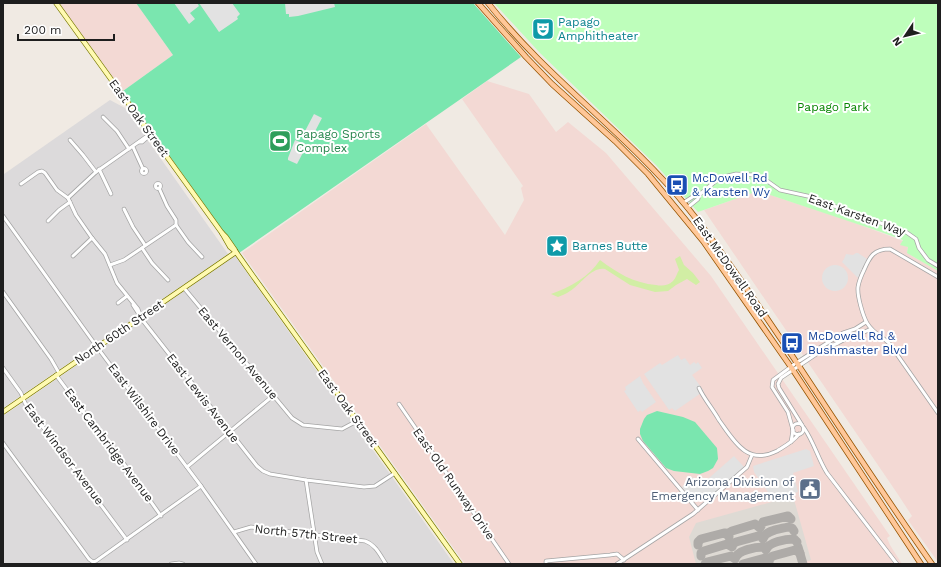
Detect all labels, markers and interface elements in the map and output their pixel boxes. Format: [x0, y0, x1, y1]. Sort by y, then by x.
place label: Papago Amphitheater [558, 15, 638, 43]
scale bar [18, 16, 114, 42]
theatre icon: Papago Amphitheater [530, 16, 556, 42]
north arrow [885, 16, 925, 56]
text: 200 m [24, 23, 61, 37]
text: N [890, 34, 905, 49]
street label: East Oak Street [106, 77, 172, 159]
park label: Papago Park [797, 100, 869, 114]
place label: Papago Sports Complex [296, 127, 380, 155]
sports icon: Papago Sports Complex [267, 128, 293, 154]
place label: McDowell Rd & Karsten Wy [692, 171, 771, 199]
bus stop icon: McDowell Rd & Karsten Wy [664, 172, 690, 198]
street label: East Karsten Way [807, 191, 908, 239]
street label: East McDowell Road [690, 214, 770, 320]
place icon: Barnes Butte [544, 233, 570, 259]
place label: Barnes Butte [572, 239, 648, 253]
street label: North 60th Street [72, 297, 166, 367]
street label: East Vernon Avenue [195, 304, 281, 402]
place label: McDowell Rd & Bushmaster Blvd [808, 329, 907, 357]
bus stop icon: McDowell Rd & Bushmaster Blvd [779, 330, 805, 356]
street label: East Lewis Avenue [164, 351, 242, 445]
street label: East Wilshire Drive [105, 361, 183, 457]
street label: East Oak Street [315, 367, 381, 449]
street label: East Cambridge Avenue [62, 385, 156, 505]
street label: East Windsor Avenue [21, 400, 107, 508]
street label: East Old Runway Drive [410, 426, 498, 543]
place label: Arizona Division of Emergency Management [651, 475, 794, 503]
public building icon: Arizona Division of Emergency Management [797, 476, 823, 502]
street label: North 57th Street [254, 522, 358, 546]

